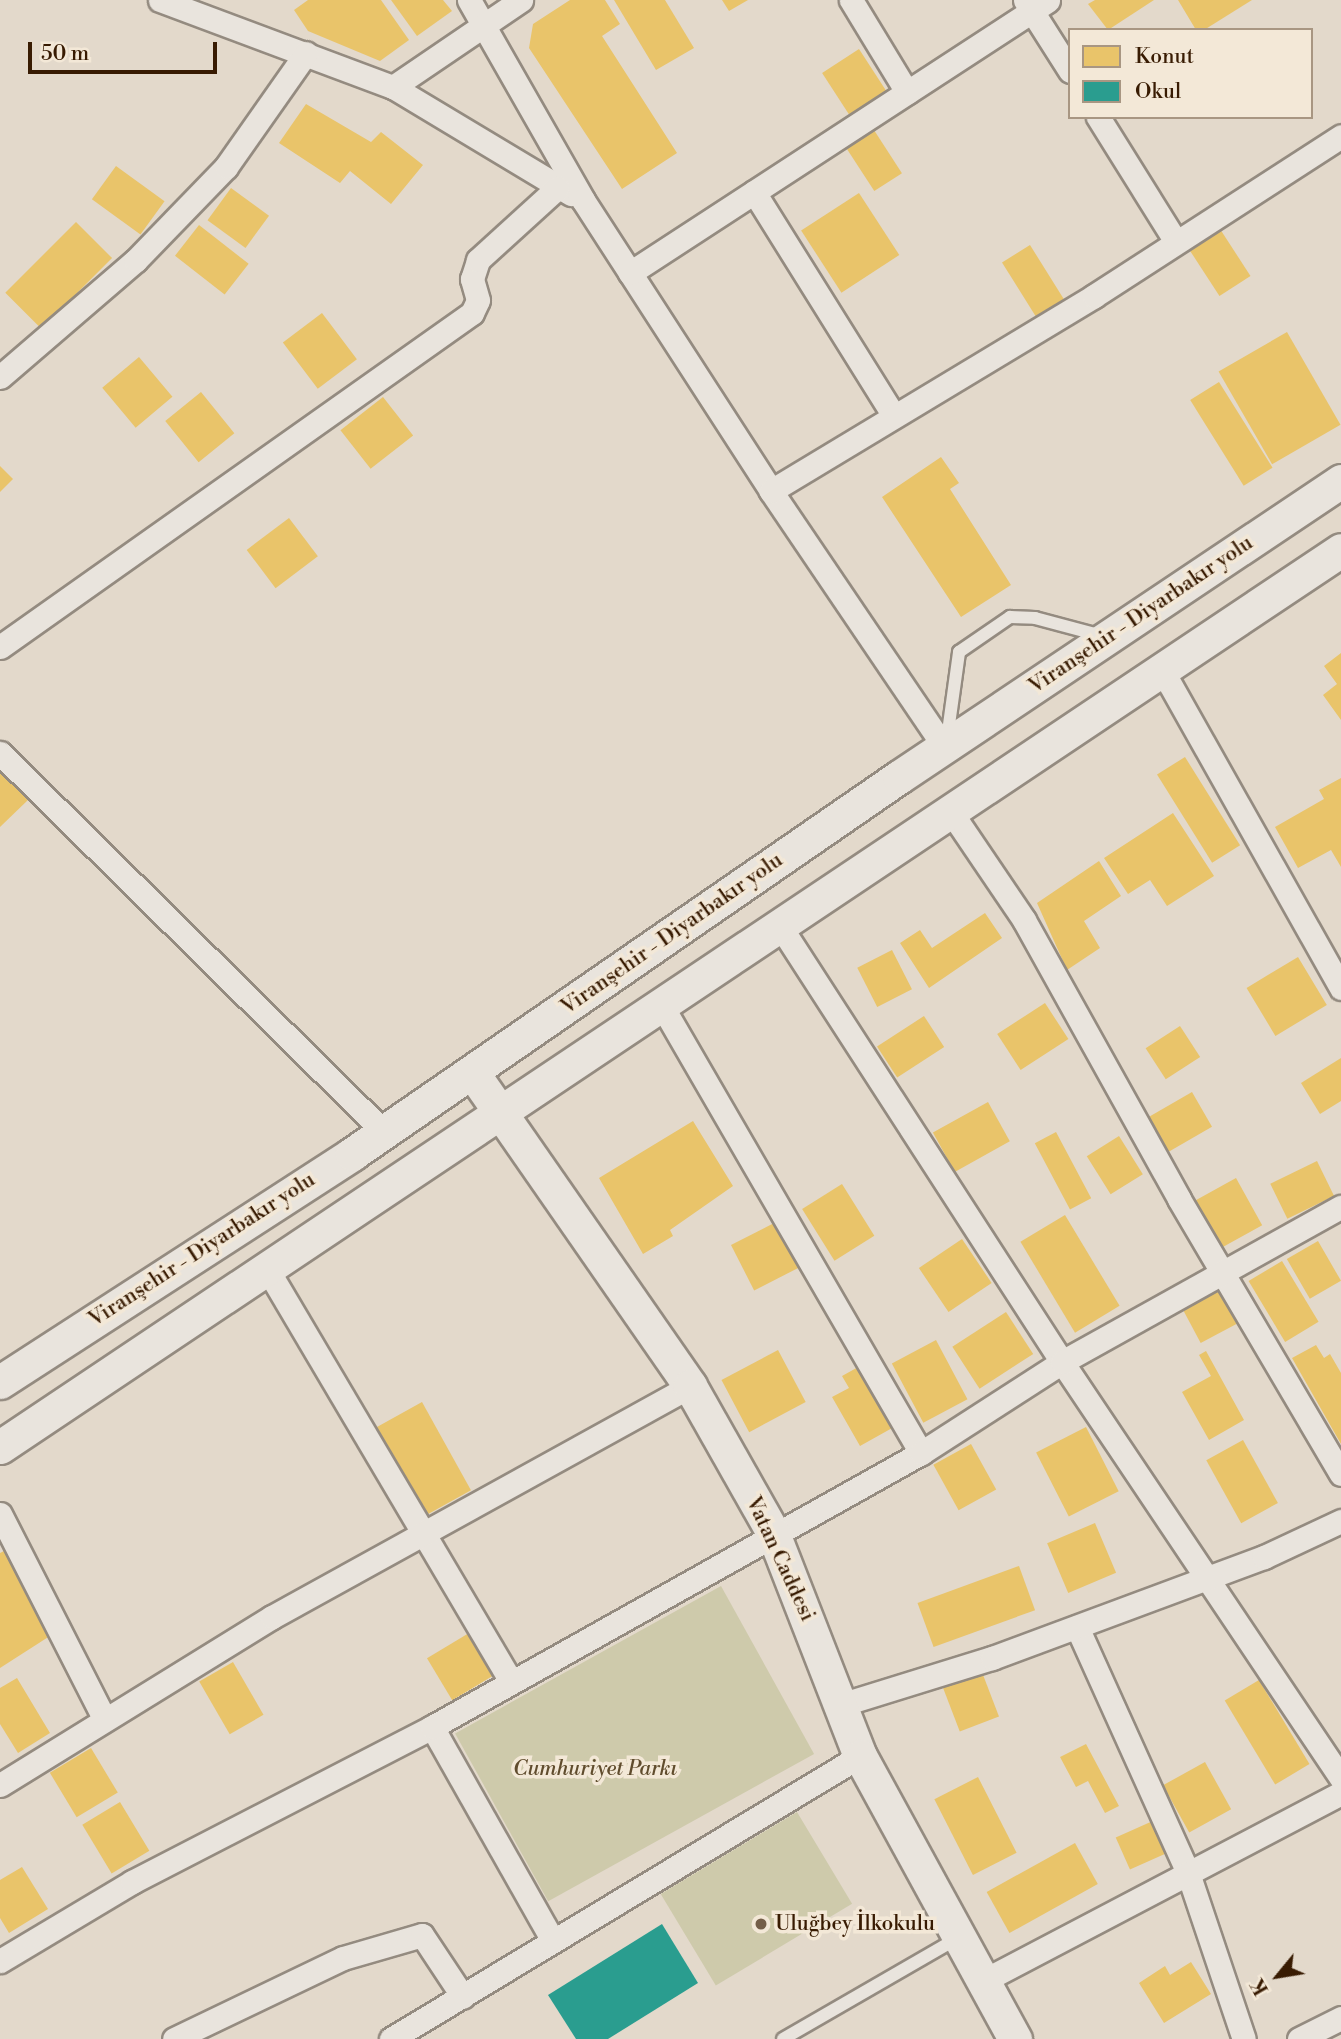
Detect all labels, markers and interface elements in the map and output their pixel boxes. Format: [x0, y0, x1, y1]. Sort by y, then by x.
scale bar [32, 28, 220, 72]
legend [1068, 28, 1313, 119]
text: 50 m [41, 41, 89, 67]
text: Konut [1135, 44, 1194, 70]
text: Okul [1135, 79, 1181, 105]
street label: Viranşehir - Diyarbakır yolu [1024, 531, 1258, 699]
street label: Viranşehir - Diyarbakır yolu [556, 848, 788, 1020]
street label: Viranşehir - Diyarbakır yolu [84, 1167, 320, 1333]
street label: Vatan Caddesi [740, 1493, 820, 1625]
park label: Cumhuriyet Parkı [513, 1756, 677, 1782]
place label: Uluğbey İlkokulu [775, 1911, 935, 1937]
marker: Uluğbey İlkokulu [753, 1916, 769, 1932]
north arrow [1243, 1941, 1313, 2011]
text: K [1246, 1974, 1274, 1999]

